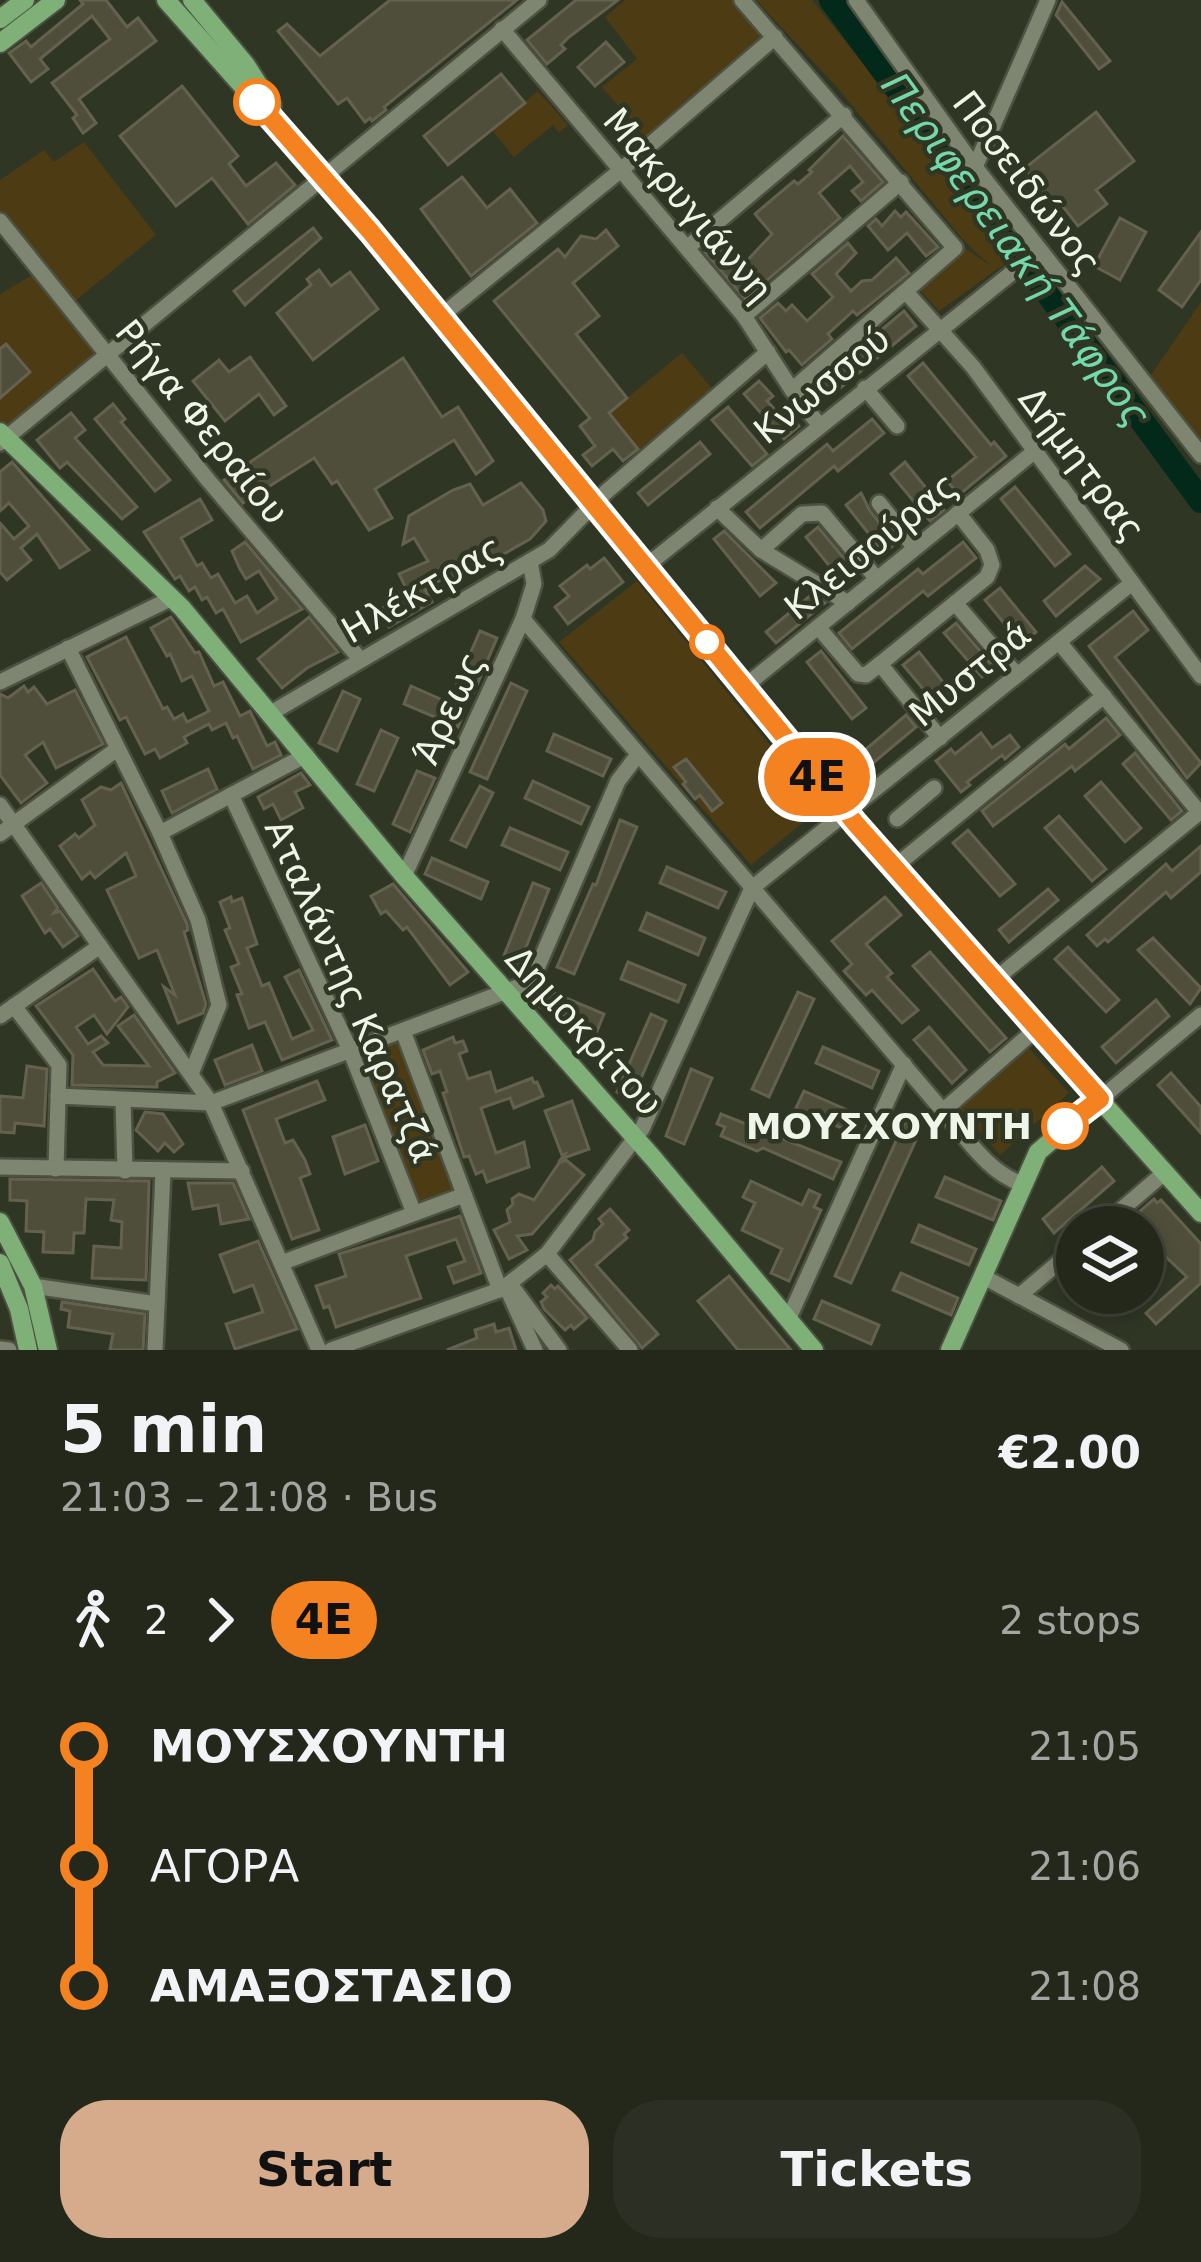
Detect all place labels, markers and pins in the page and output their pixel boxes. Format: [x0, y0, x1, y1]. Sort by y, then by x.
unlabelled marker [235, 80, 279, 124]
unlabelled marker [691, 626, 723, 658]
marker: ΜΟΥΣΧΟΥΝΤΗ [1043, 1104, 1087, 1148]
place label: ΜΟΥΣΧΟΥΝΤΗ [746, 1106, 1032, 1147]

